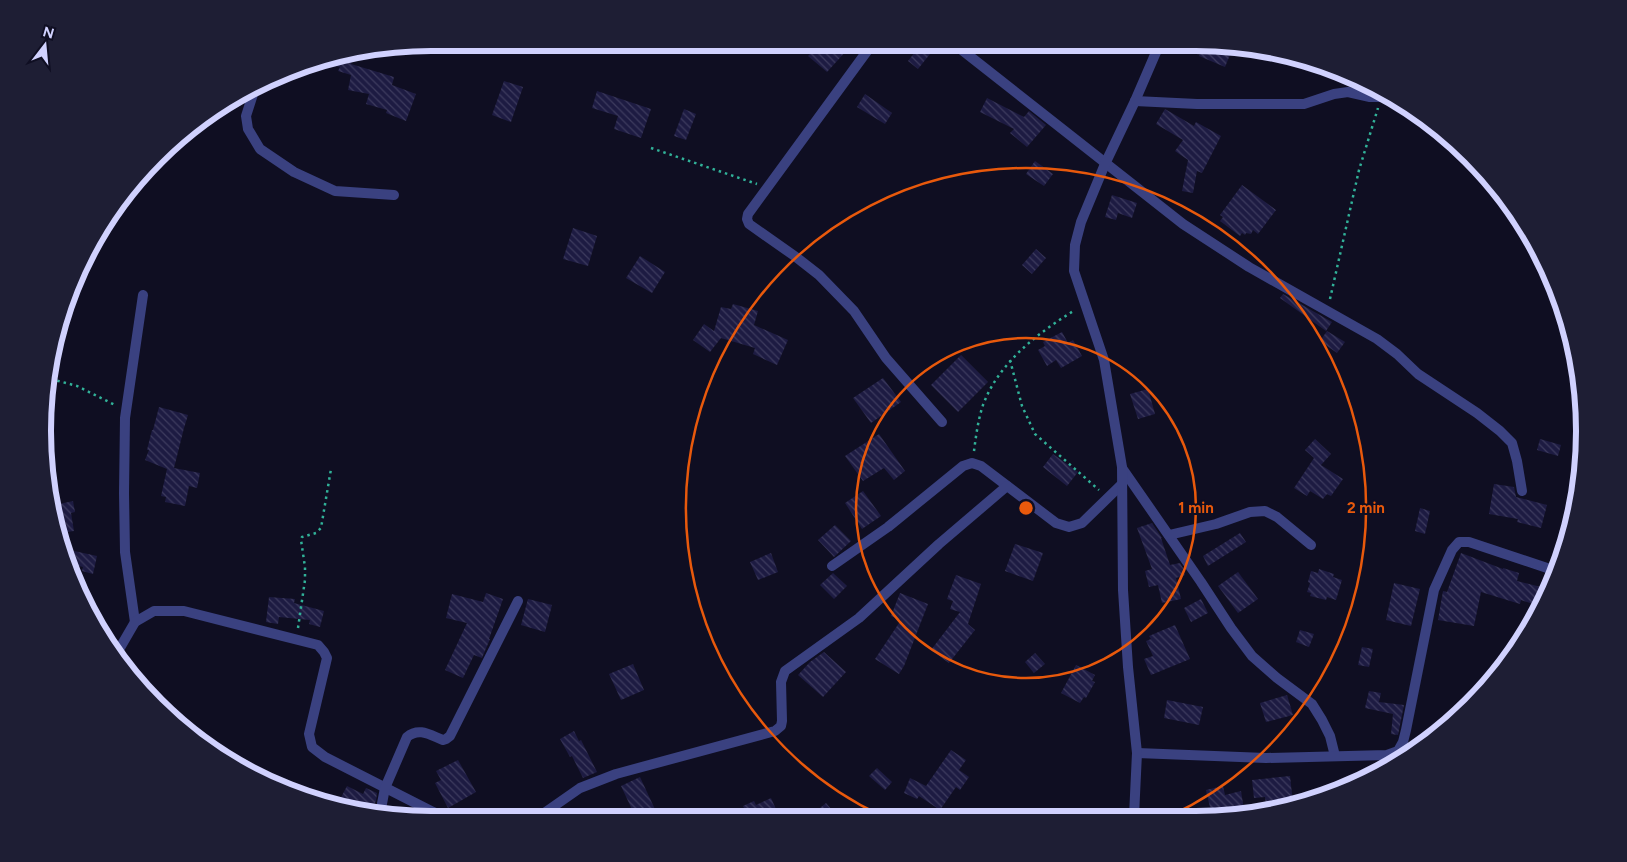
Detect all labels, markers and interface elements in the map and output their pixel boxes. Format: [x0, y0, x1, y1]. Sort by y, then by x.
north arrow [20, 20, 70, 70]
text: N [41, 23, 56, 43]
centre of rings [1017, 499, 1035, 517]
text: 1 min [1178, 499, 1214, 517]
text: 2 min [1347, 499, 1385, 517]

